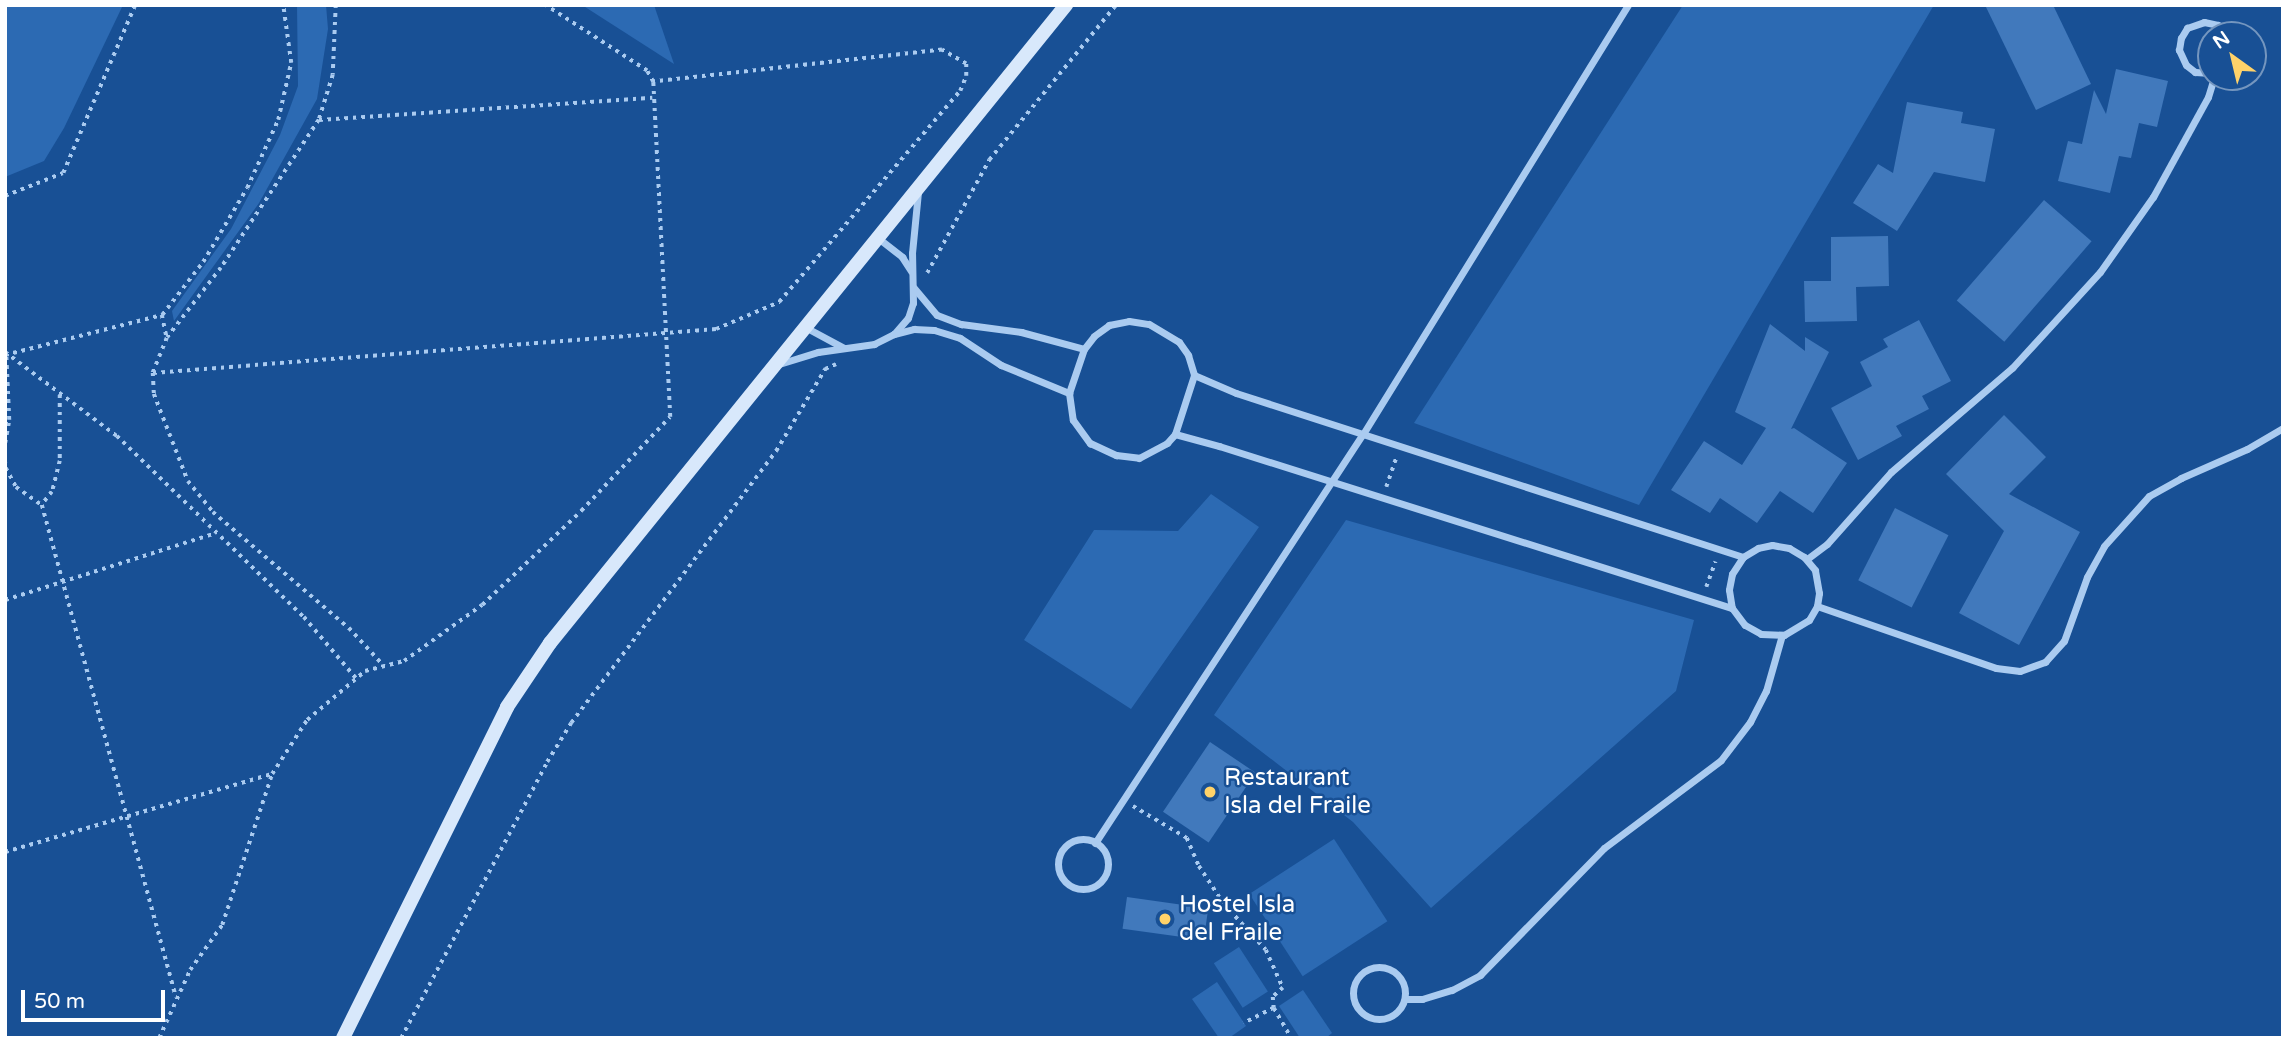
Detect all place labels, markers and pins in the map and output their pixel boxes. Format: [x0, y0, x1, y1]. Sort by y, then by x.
place label: Restaurant Isla del Fraile [1224, 764, 1371, 820]
marker: Restaurant Isla del Fraile [1202, 784, 1218, 800]
place label: Hostel Isla del Fraile [1179, 891, 1295, 947]
marker: Hostel Isla del Fraile [1157, 911, 1173, 927]

